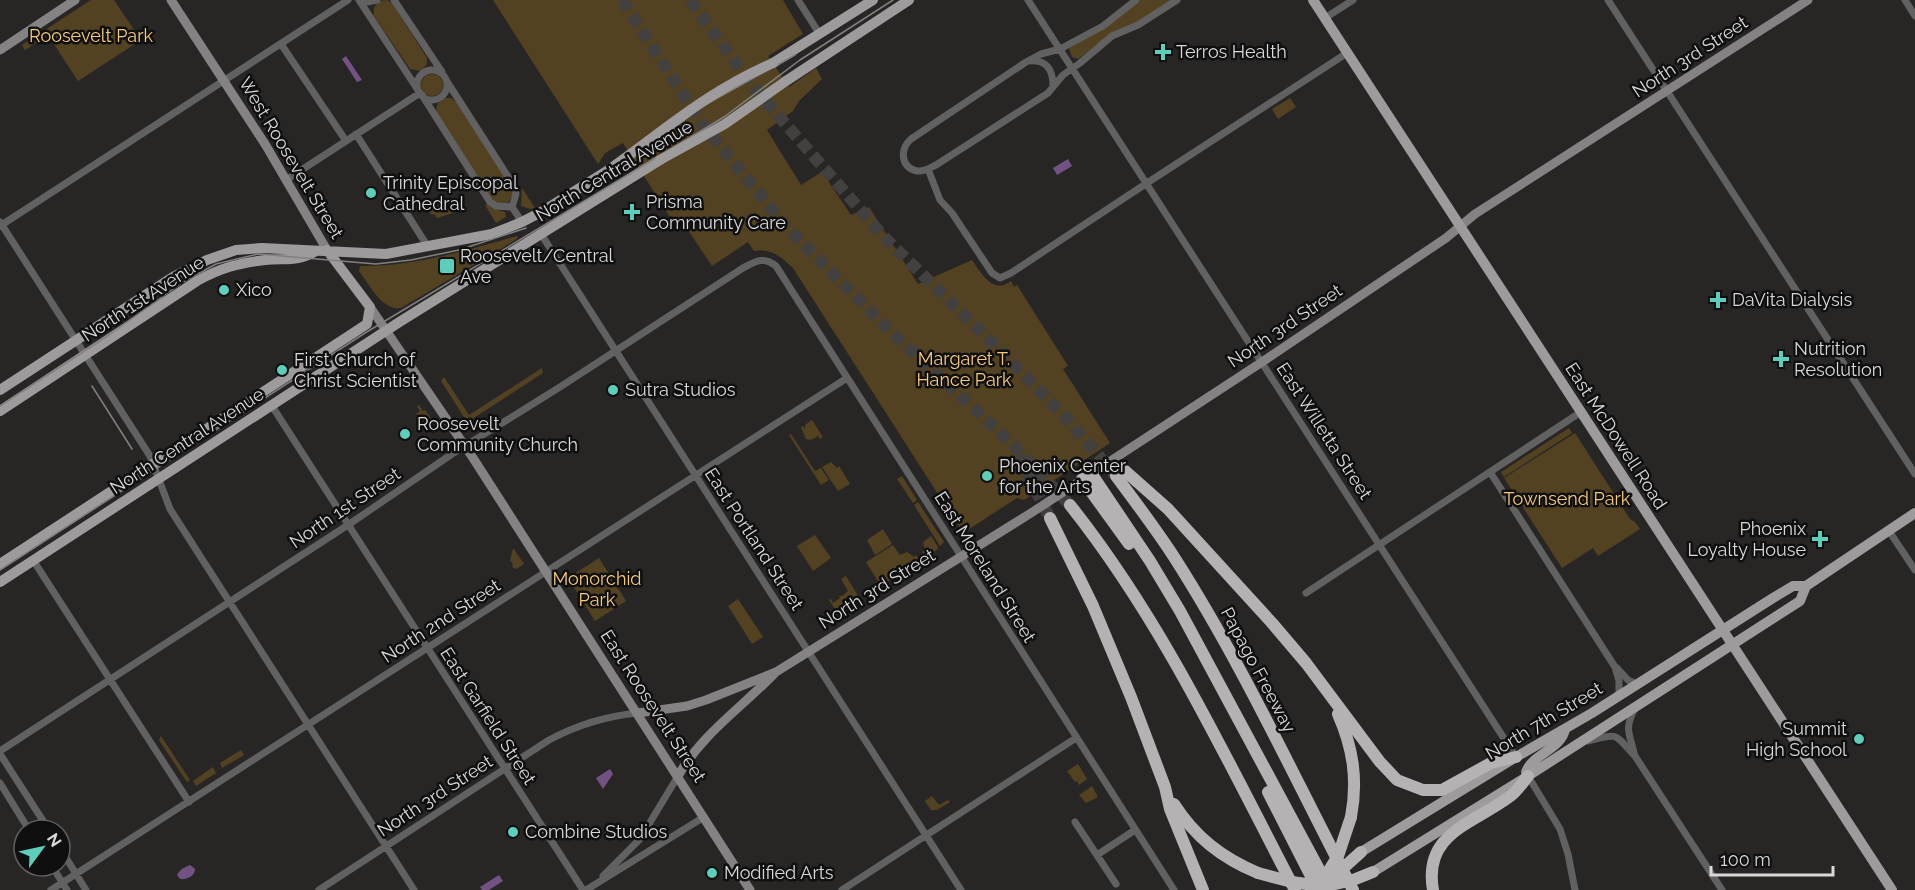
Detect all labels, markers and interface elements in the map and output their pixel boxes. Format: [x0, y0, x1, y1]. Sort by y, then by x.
street label: North 3rd Street [1628, 11, 1751, 102]
park label: Roosevelt Park [29, 25, 153, 46]
place label: Terros Health [1176, 41, 1287, 62]
marker: Terros Health [1154, 43, 1172, 61]
street label: West Roosevelt Street [235, 73, 348, 242]
street label: North Central Avenue [532, 115, 696, 226]
place label: Trinity Episcopal Cathedral [383, 172, 518, 214]
marker: Trinity Episcopal Cathedral [364, 186, 378, 200]
place label: Prisma Community Care [646, 191, 786, 233]
marker: Prisma Community Care [623, 203, 641, 221]
place label: Roosevelt/Central Ave [460, 245, 614, 287]
street label: North 1st Avenue [78, 251, 208, 346]
marker: Roosevelt/Central Ave [438, 257, 456, 275]
place label: Xico [236, 279, 272, 300]
street label: North 3rd Street [1224, 280, 1346, 372]
marker: Xico [217, 283, 231, 297]
place label: DaVita Dialysis [1732, 289, 1853, 310]
marker: DaVita Dialysis [1709, 291, 1727, 309]
place label: Nutrition Resolution [1794, 338, 1882, 380]
park label: Margaret T. Hance Park [916, 348, 1012, 390]
place label: First Church of Christ Scientist [294, 349, 417, 391]
marker: Nutrition Resolution [1772, 350, 1790, 368]
street label: East Willetta Street [1272, 358, 1376, 503]
street label: East McDowell Road [1561, 358, 1672, 513]
marker: First Church of Christ Scientist [275, 363, 289, 377]
place label: Sutra Studios [625, 379, 736, 400]
street label: North Central Avenue [106, 383, 268, 498]
marker: Sutra Studios [606, 383, 620, 397]
place label: Roosevelt Community Church [417, 413, 578, 455]
marker: Roosevelt Community Church [398, 427, 412, 441]
place label: Phoenix Center for the Arts [999, 455, 1127, 497]
street label: North 1st Street [285, 463, 404, 552]
street label: East Portland Street [701, 464, 808, 614]
marker: Phoenix Center for the Arts [980, 469, 994, 483]
street label: East Moreland Street [930, 487, 1040, 646]
park label: Townsend Park [1504, 488, 1631, 509]
place label: Phoenix Loyalty House [1687, 518, 1806, 560]
marker: Phoenix Loyalty House [1811, 530, 1829, 548]
street label: North 3rd Street [815, 544, 939, 633]
park label: Monorchid Park [552, 568, 642, 610]
street label: North 2nd Street [377, 574, 504, 667]
street label: Papago Freeway [1217, 604, 1300, 736]
street label: East Roosevelt Street [596, 626, 710, 786]
street label: East Garfield Street [436, 643, 541, 788]
street label: North 7th Street [1482, 677, 1606, 764]
place label: Summit High School [1746, 718, 1847, 760]
marker: Summit High School [1852, 732, 1866, 746]
street label: North 3rd Street [373, 750, 496, 841]
north arrow [12, 818, 72, 878]
place label: Combine Studios [525, 821, 668, 842]
marker: Combine Studios [506, 825, 520, 839]
text: N [43, 830, 65, 850]
scale bar [1711, 839, 1832, 877]
text: 100 m [1720, 849, 1771, 870]
place label: Modified Arts [724, 862, 834, 883]
marker: Modified Arts [705, 866, 719, 880]

